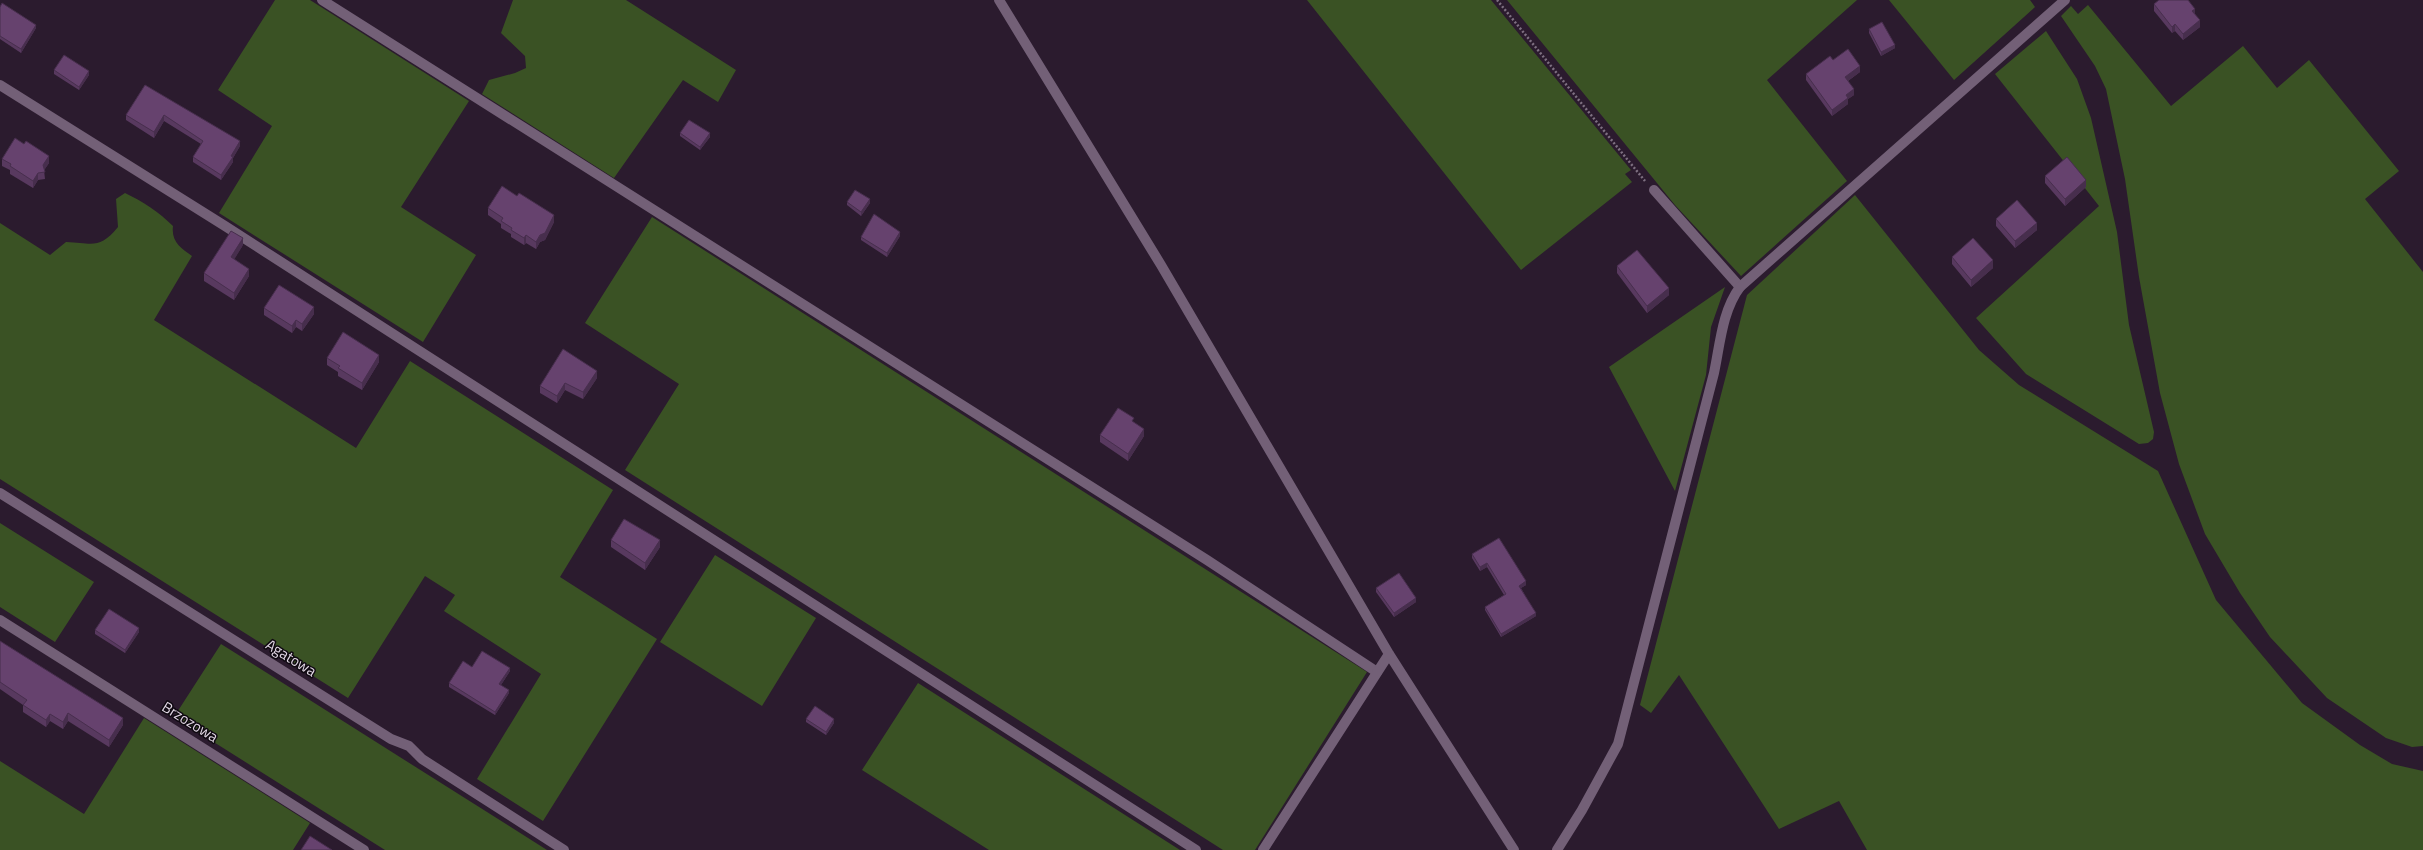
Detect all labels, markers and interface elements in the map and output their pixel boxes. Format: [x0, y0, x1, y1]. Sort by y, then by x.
street label: Agatowa [261, 633, 322, 682]
street label: Brzozowa [158, 695, 223, 748]

